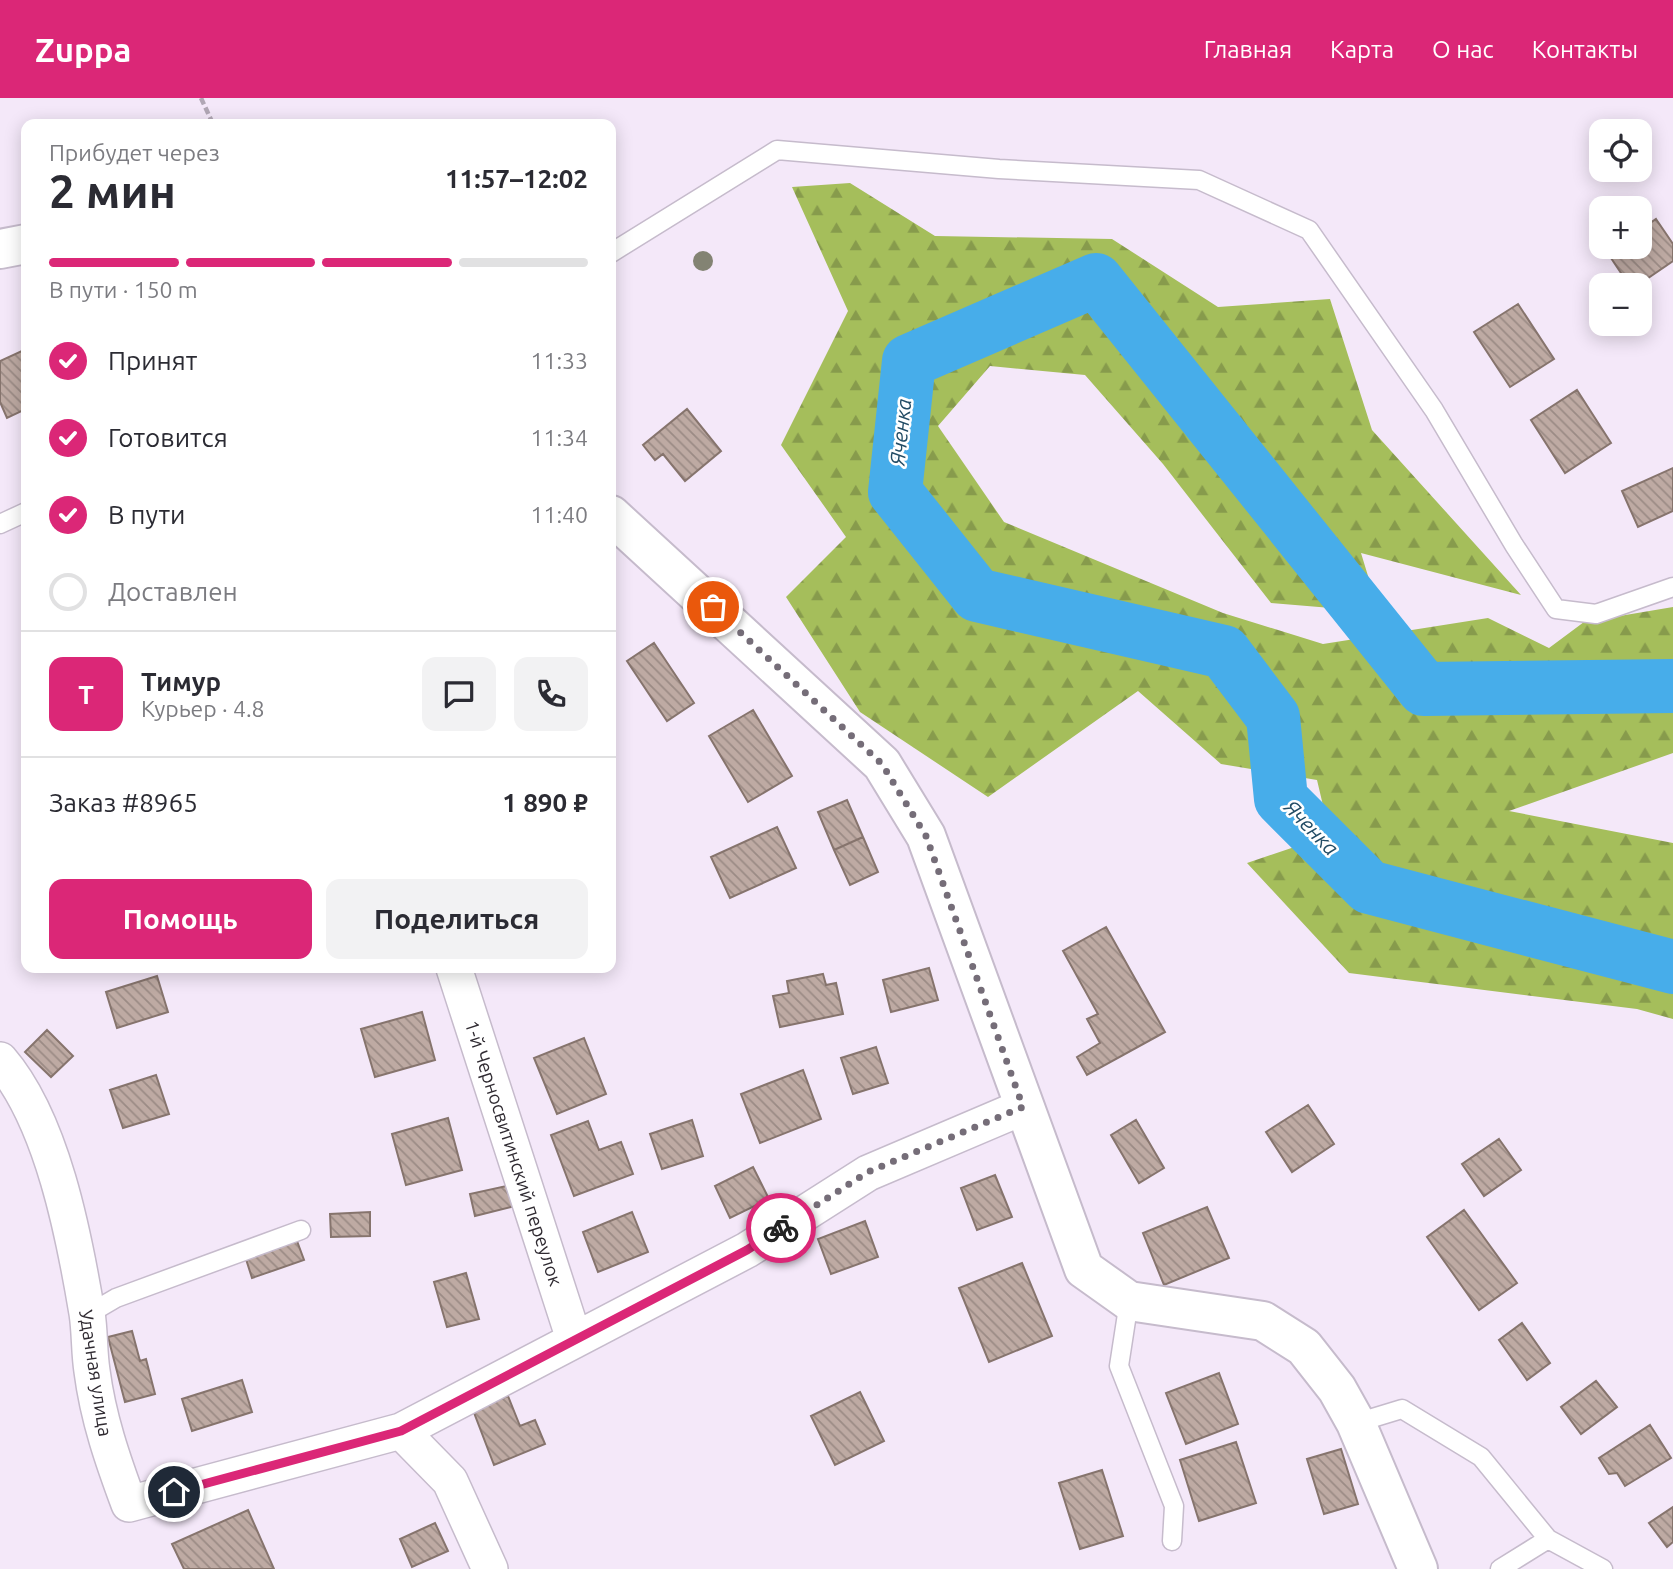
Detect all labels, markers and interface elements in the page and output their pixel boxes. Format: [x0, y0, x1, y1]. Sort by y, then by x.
text: Zuppa [35, 31, 131, 68]
text: Главная [1204, 36, 1292, 63]
text: Карта [1330, 36, 1394, 63]
text: О нас [1432, 36, 1494, 63]
text: Контакты [1532, 36, 1638, 63]
map controls [1589, 119, 1652, 336]
button: locate [1589, 119, 1652, 182]
text: Прибудет через [49, 140, 220, 165]
text: 11:57–12:02 [445, 164, 588, 193]
text: 2 мин [49, 165, 176, 217]
button: + [1589, 196, 1652, 259]
button: − [1589, 273, 1652, 336]
text: В пути · 150 m [49, 277, 198, 302]
icon: check [49, 342, 87, 380]
text: Принят [108, 346, 197, 375]
text: 11:33 [530, 348, 588, 373]
water label: Яченка [884, 397, 915, 468]
icon: check [49, 419, 87, 457]
text: Готовится [108, 423, 228, 452]
text: 11:34 [530, 425, 588, 450]
icon: check [49, 496, 87, 534]
text: В пути [108, 500, 185, 529]
text: 11:40 [530, 502, 588, 527]
text: Доставлен [108, 577, 238, 606]
pin [683, 577, 743, 637]
icon: bag [694, 588, 732, 626]
button: chat [422, 657, 496, 731]
button: phone [514, 657, 588, 731]
text: Тимур [141, 667, 221, 696]
text: Т [78, 680, 94, 709]
text: Курьер · 4.8 [141, 696, 265, 721]
text: Заказ #8965 [49, 788, 198, 817]
text: 1 890 ₽ [502, 788, 588, 817]
water label: Яченка [1279, 794, 1344, 860]
button: Помощь [49, 879, 312, 959]
button: Поделиться [326, 879, 588, 959]
street label: 1-й Черносвитинский переулок [461, 1017, 567, 1289]
courier [746, 1193, 816, 1263]
icon: bike [762, 1209, 800, 1247]
street label: Удачная улица [75, 1308, 117, 1438]
pin [144, 1462, 204, 1522]
icon: home [155, 1473, 193, 1511]

